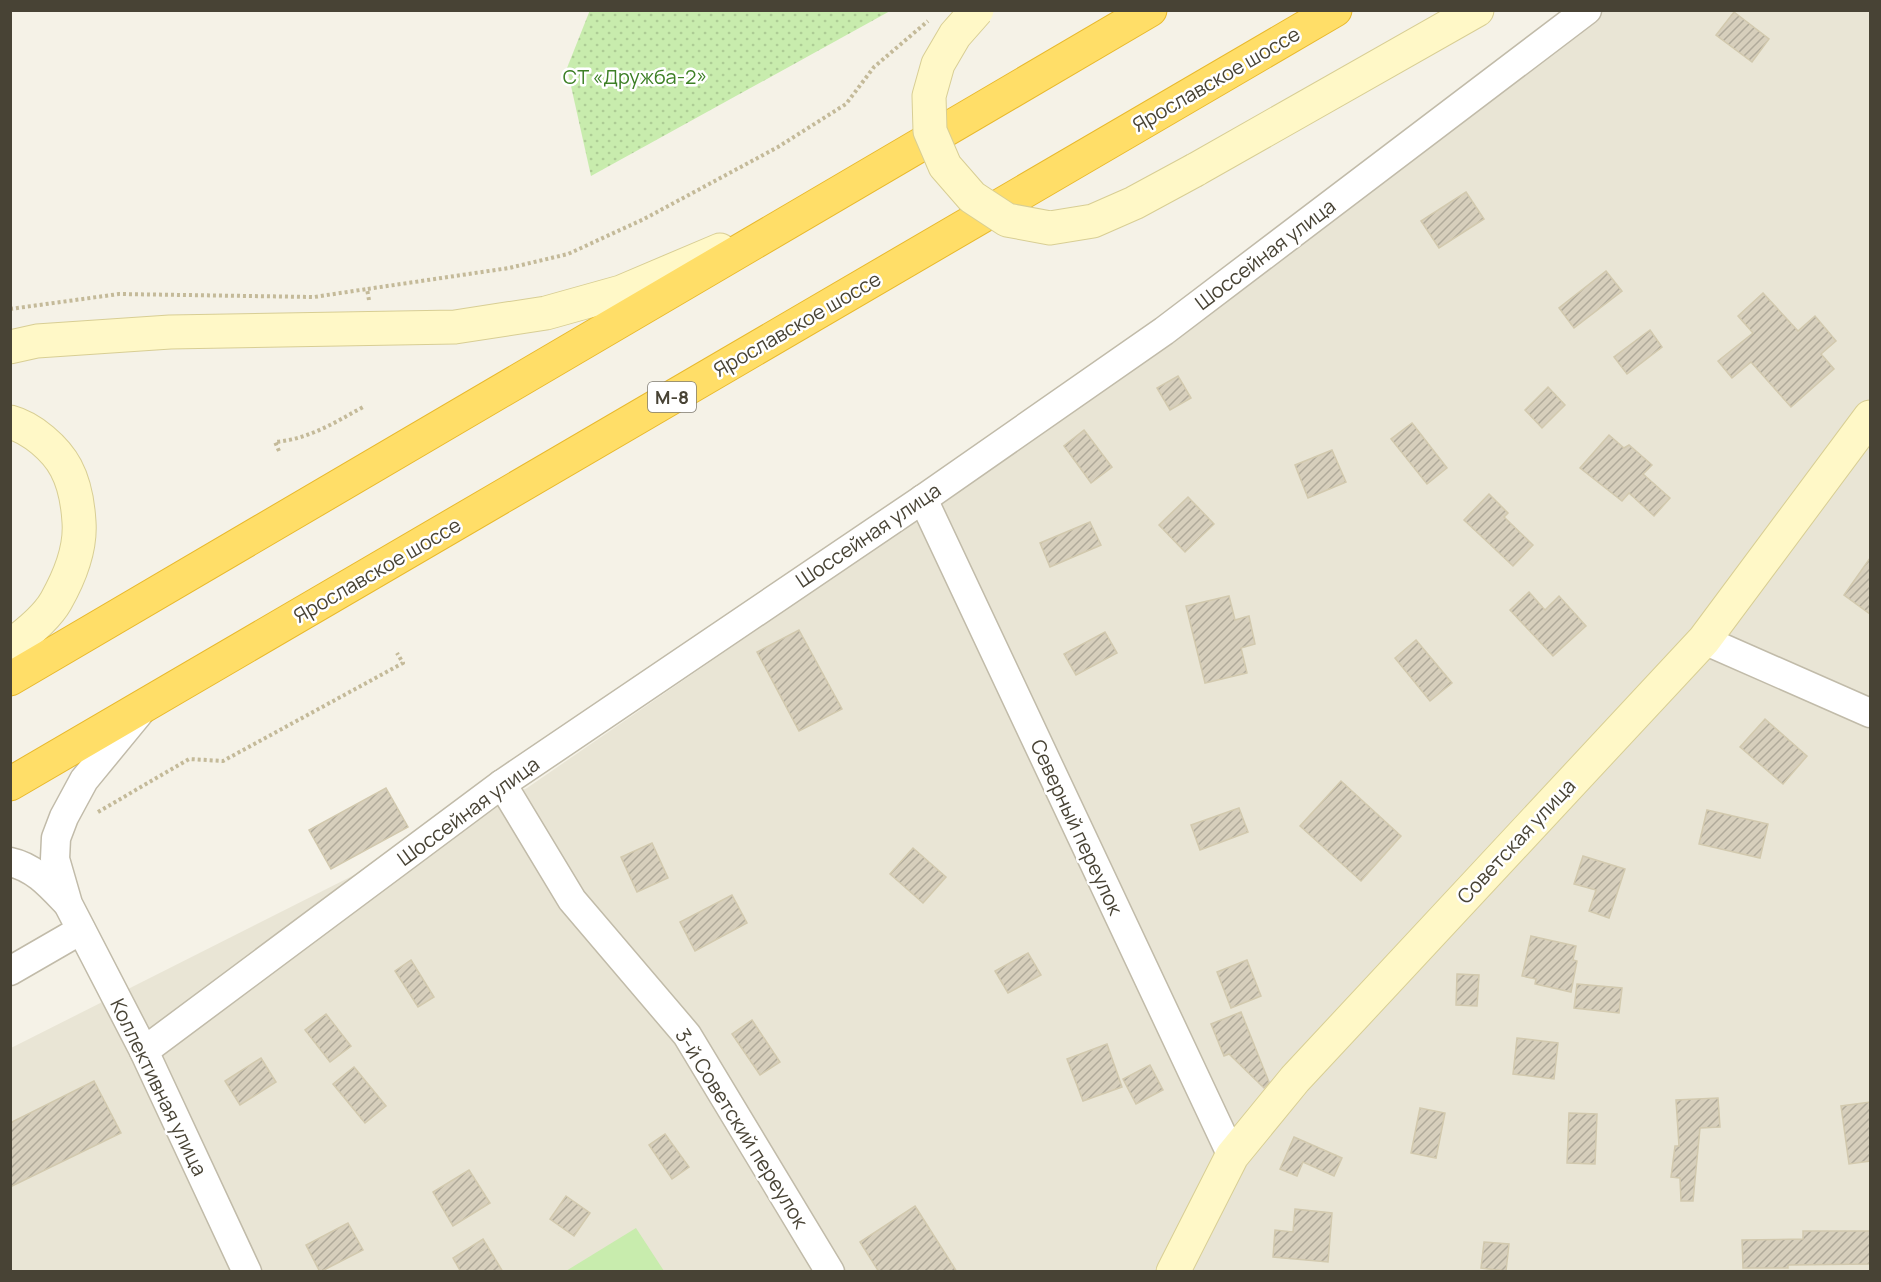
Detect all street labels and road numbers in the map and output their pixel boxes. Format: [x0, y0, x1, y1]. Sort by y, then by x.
street label: Ярославское шоссе [1127, 20, 1305, 138]
street label: Шоссейная улица [1189, 192, 1341, 316]
street label: Ярославское шоссе [708, 265, 886, 383]
road number: М-8 [648, 382, 696, 412]
street label: Шоссейная улица [790, 476, 946, 594]
street label: Ярославское шоссе [288, 511, 466, 629]
street label: Северный переулок [1024, 735, 1130, 920]
street label: Шоссейная улица [392, 750, 544, 872]
street label: Советская улица [1451, 773, 1581, 909]
street label: Коллективная улица [104, 994, 214, 1180]
street label: 3-й Советский переулок [669, 1023, 815, 1234]

